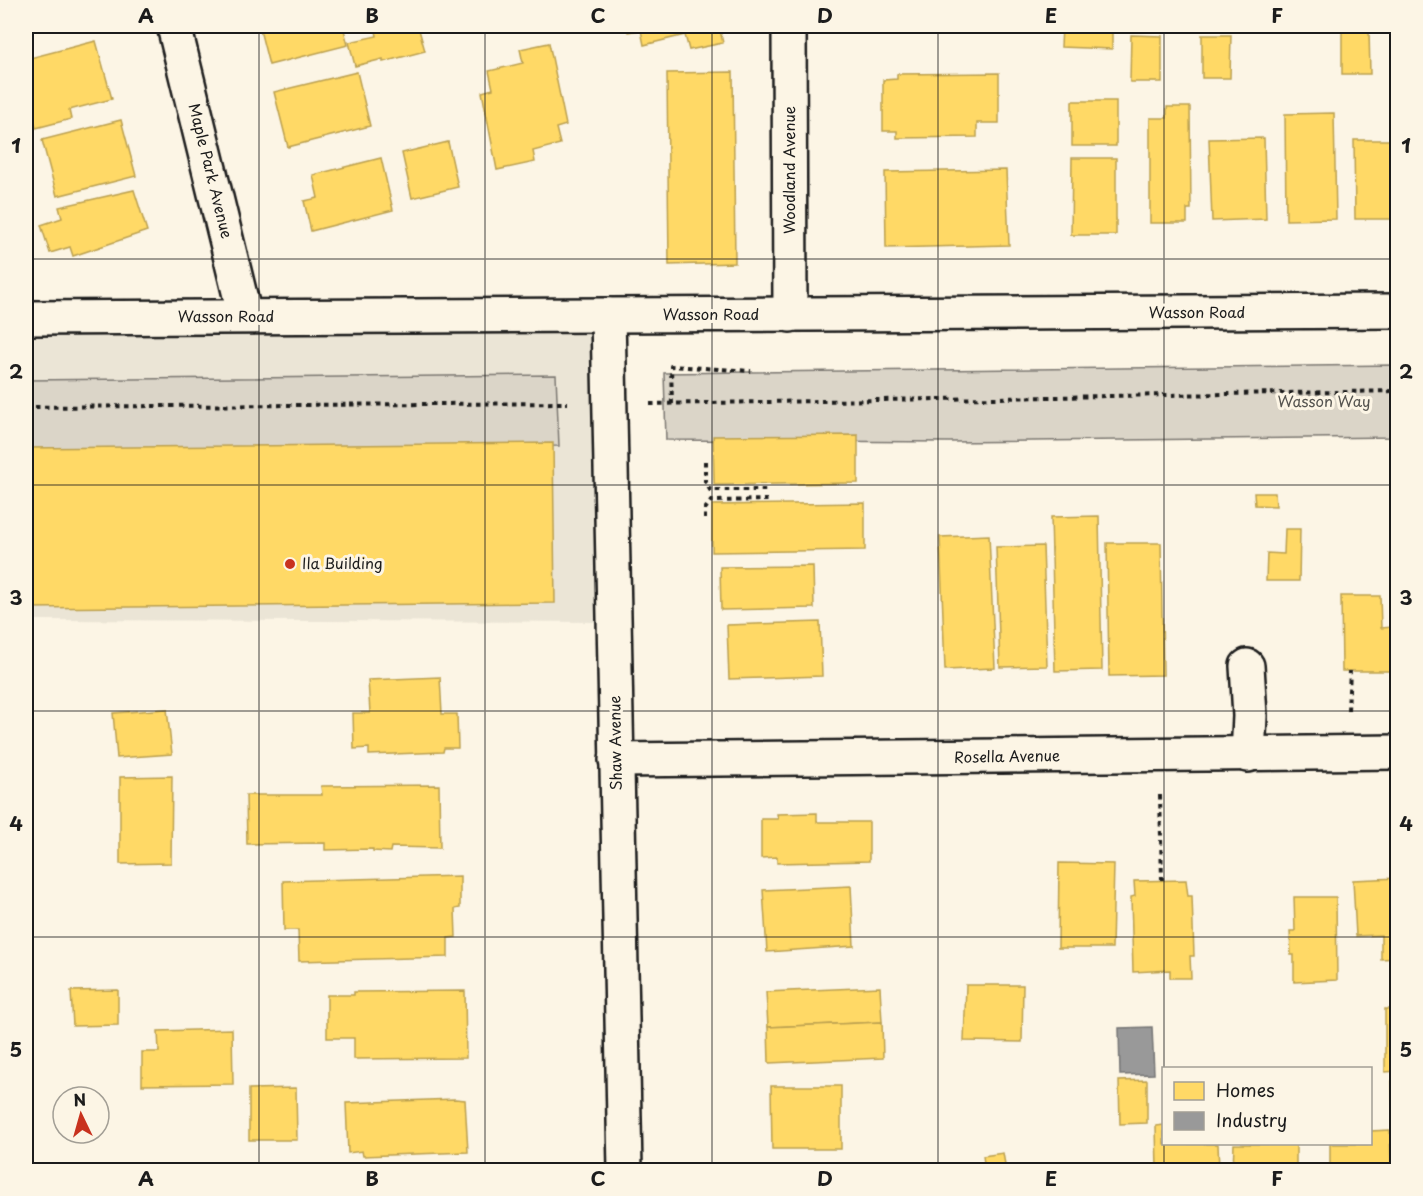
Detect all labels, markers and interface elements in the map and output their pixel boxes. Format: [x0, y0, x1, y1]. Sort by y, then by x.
text: A [138, 0, 154, 30]
text: B [365, 0, 379, 30]
text: C [590, 0, 606, 30]
text: D [817, 0, 833, 30]
text: E [1045, 0, 1057, 30]
text: F [1271, 0, 1283, 30]
street label: Maple Park Avenue [184, 101, 239, 241]
street label: Woodland Avenue [777, 106, 800, 234]
text: 1 [11, 130, 21, 160]
text: 1 [1401, 130, 1411, 160]
street label: Wasson Road [1149, 300, 1245, 323]
street label: Wasson Road [663, 302, 759, 325]
street label: Wasson Road [178, 304, 274, 327]
text: 2 [9, 356, 23, 386]
text: 2 [1399, 356, 1413, 386]
park label: Wasson Way [1277, 389, 1371, 412]
place label: Ila Building [302, 551, 383, 574]
marker: Ila Building [283, 557, 297, 571]
text: 3 [9, 582, 23, 612]
text: 3 [1399, 582, 1413, 612]
street label: Shaw Avenue [602, 695, 627, 791]
street label: Rosella Avenue [954, 743, 1060, 768]
text: 4 [9, 808, 23, 838]
text: 4 [1399, 808, 1413, 838]
text: 5 [10, 1034, 22, 1064]
text: 5 [1400, 1034, 1412, 1064]
legend [1162, 1067, 1372, 1145]
text: Homes [1216, 1076, 1274, 1103]
north arrow [51, 1085, 111, 1145]
text: N [72, 1087, 87, 1112]
text: Industry [1216, 1106, 1287, 1133]
text: A [138, 1163, 154, 1193]
text: B [365, 1163, 379, 1193]
text: C [590, 1163, 606, 1193]
text: D [817, 1163, 833, 1193]
text: E [1045, 1163, 1057, 1193]
text: F [1271, 1163, 1283, 1193]

